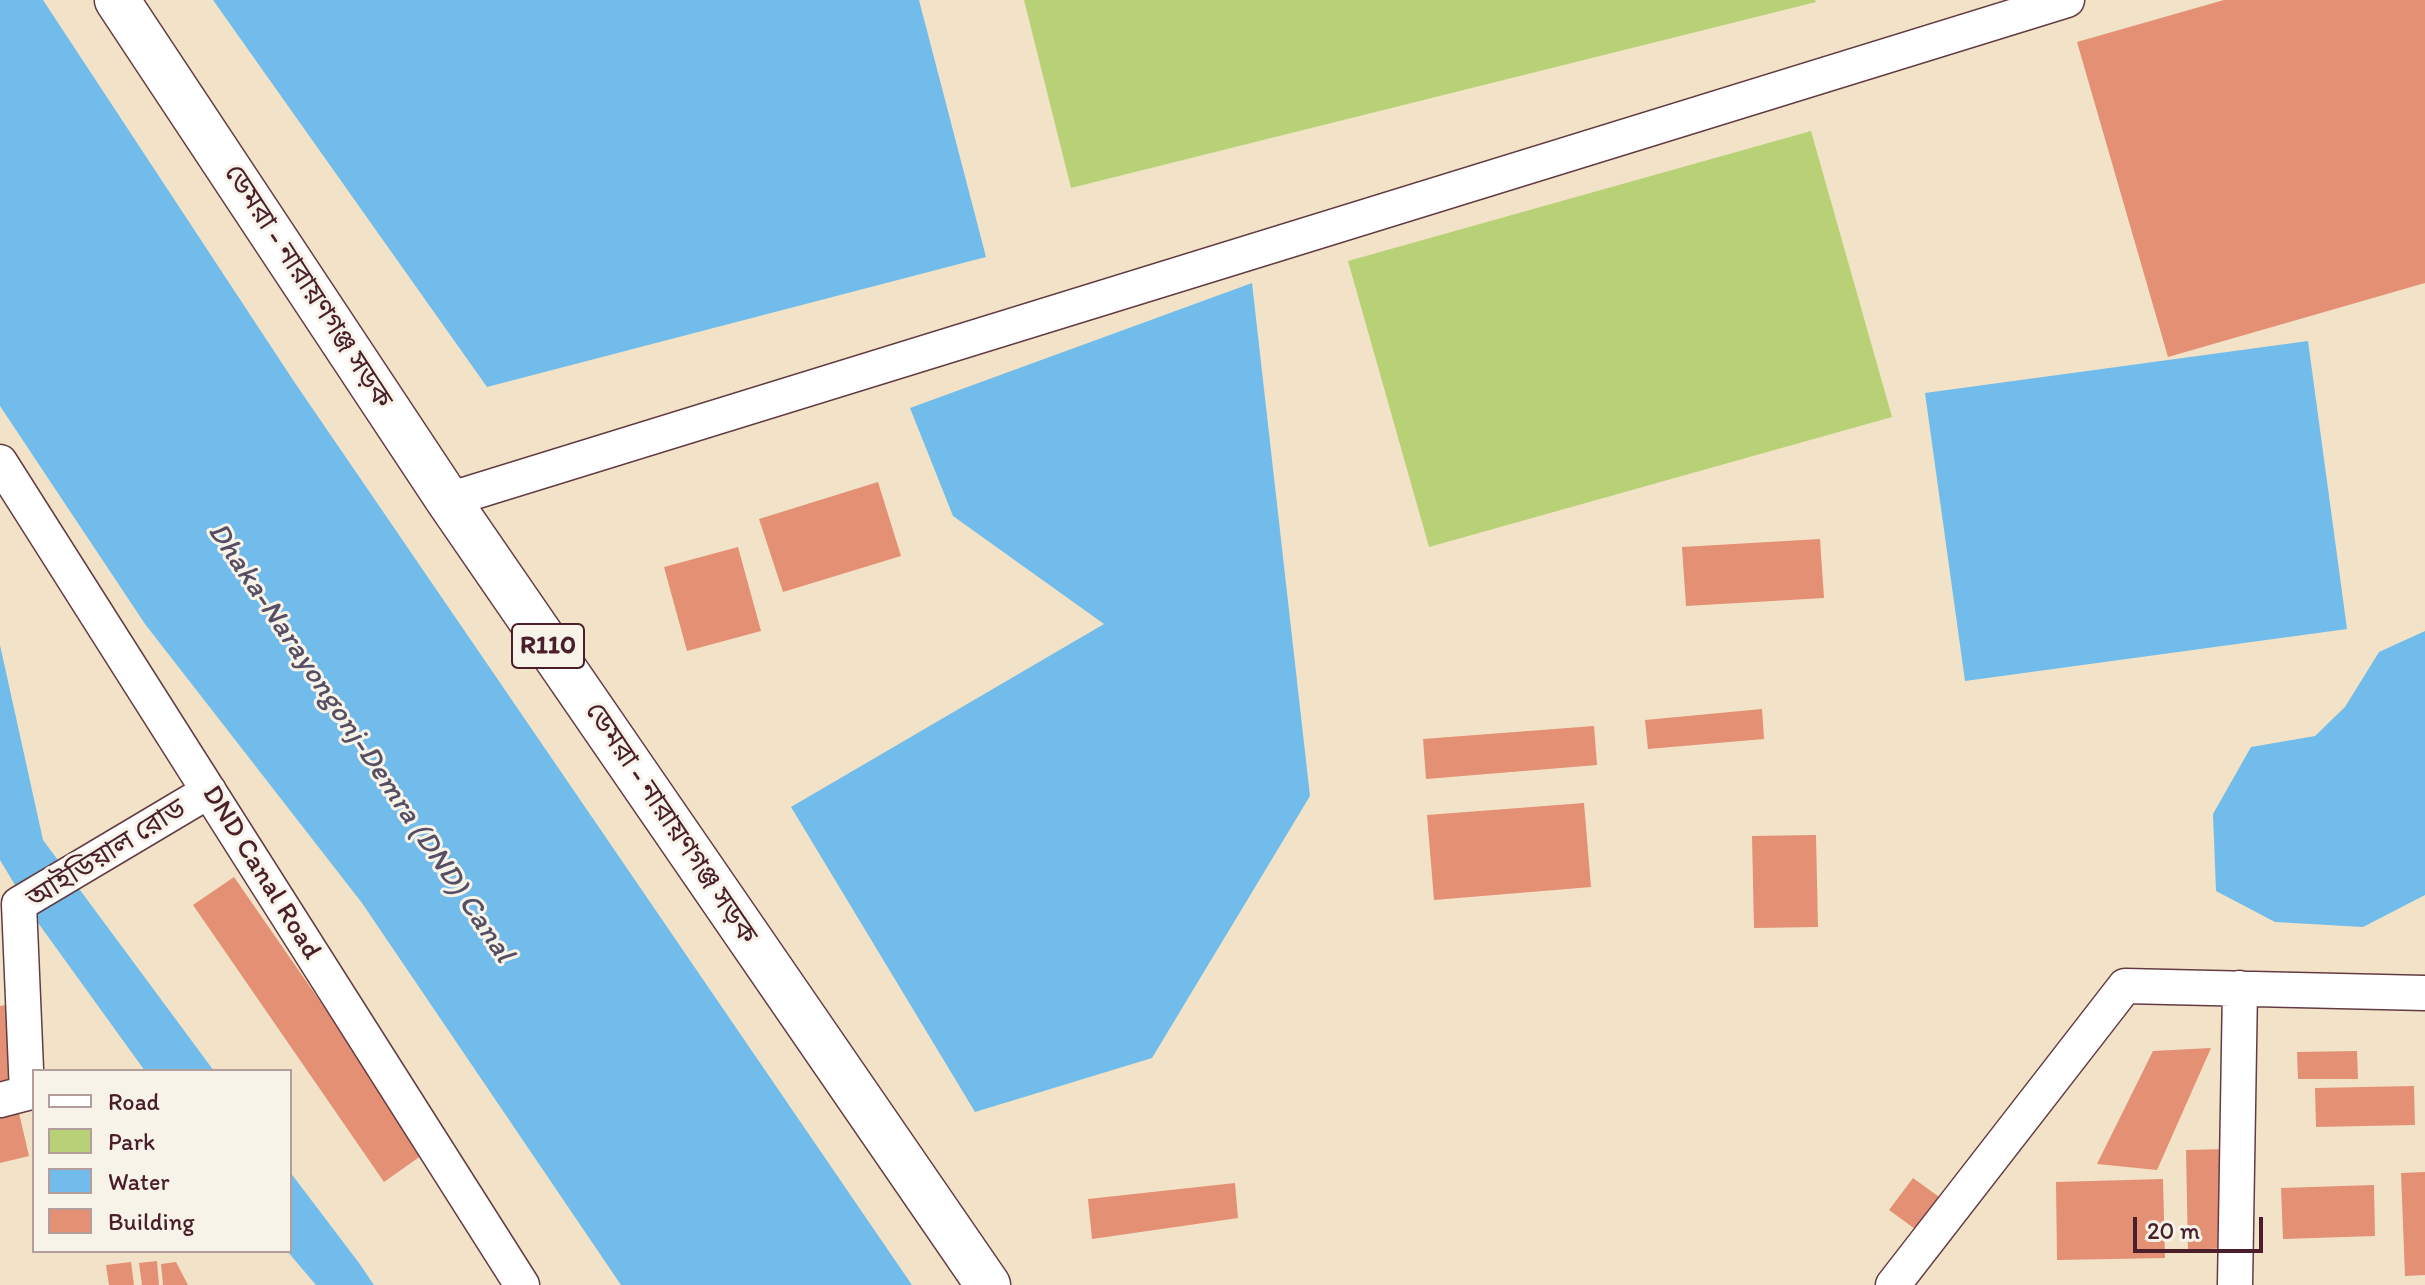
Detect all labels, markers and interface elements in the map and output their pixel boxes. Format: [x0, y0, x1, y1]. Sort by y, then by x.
street label: ডেমরা - নারায়ণগঞ্জ সড়ক [216, 159, 398, 415]
water label: Dhaka-Narayongonj-Demra (DND) Canal [199, 516, 521, 970]
road number: R110 [512, 624, 584, 668]
street label: ডেমরা - নারায়ণগঞ্জ সড়ক [577, 697, 763, 951]
street label: DND Canal Road [194, 780, 328, 966]
street label: আইডিয়াল রোড [21, 793, 193, 917]
legend [32, 1069, 292, 1253]
text: Road [108, 1087, 160, 1116]
text: Park [108, 1127, 155, 1156]
text: Water [108, 1167, 170, 1196]
scale bar [2137, 1201, 2267, 1251]
text: Building [108, 1207, 195, 1236]
text: 20 m [2147, 1216, 2200, 1245]

